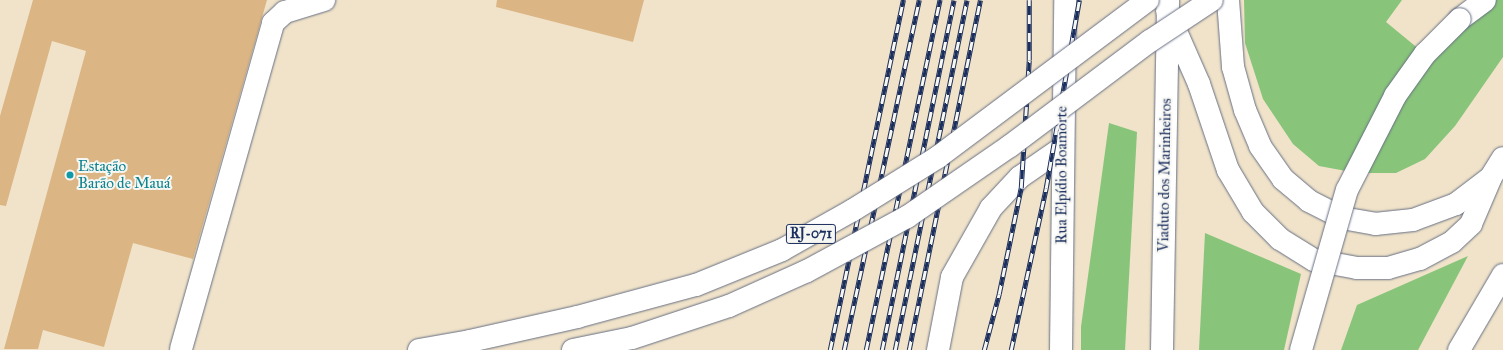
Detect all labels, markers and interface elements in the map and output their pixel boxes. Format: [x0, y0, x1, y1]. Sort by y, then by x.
street label: Viaduto dos Marinheiros [1155, 98, 1175, 252]
street label: Rua Elpídio Boamorte [1053, 106, 1071, 244]
place label: Estação Barão de Mauá [78, 157, 170, 192]
marker: Estação Barão de Mauá [65, 170, 75, 180]
road number: RJ-071 [785, 222, 837, 246]

